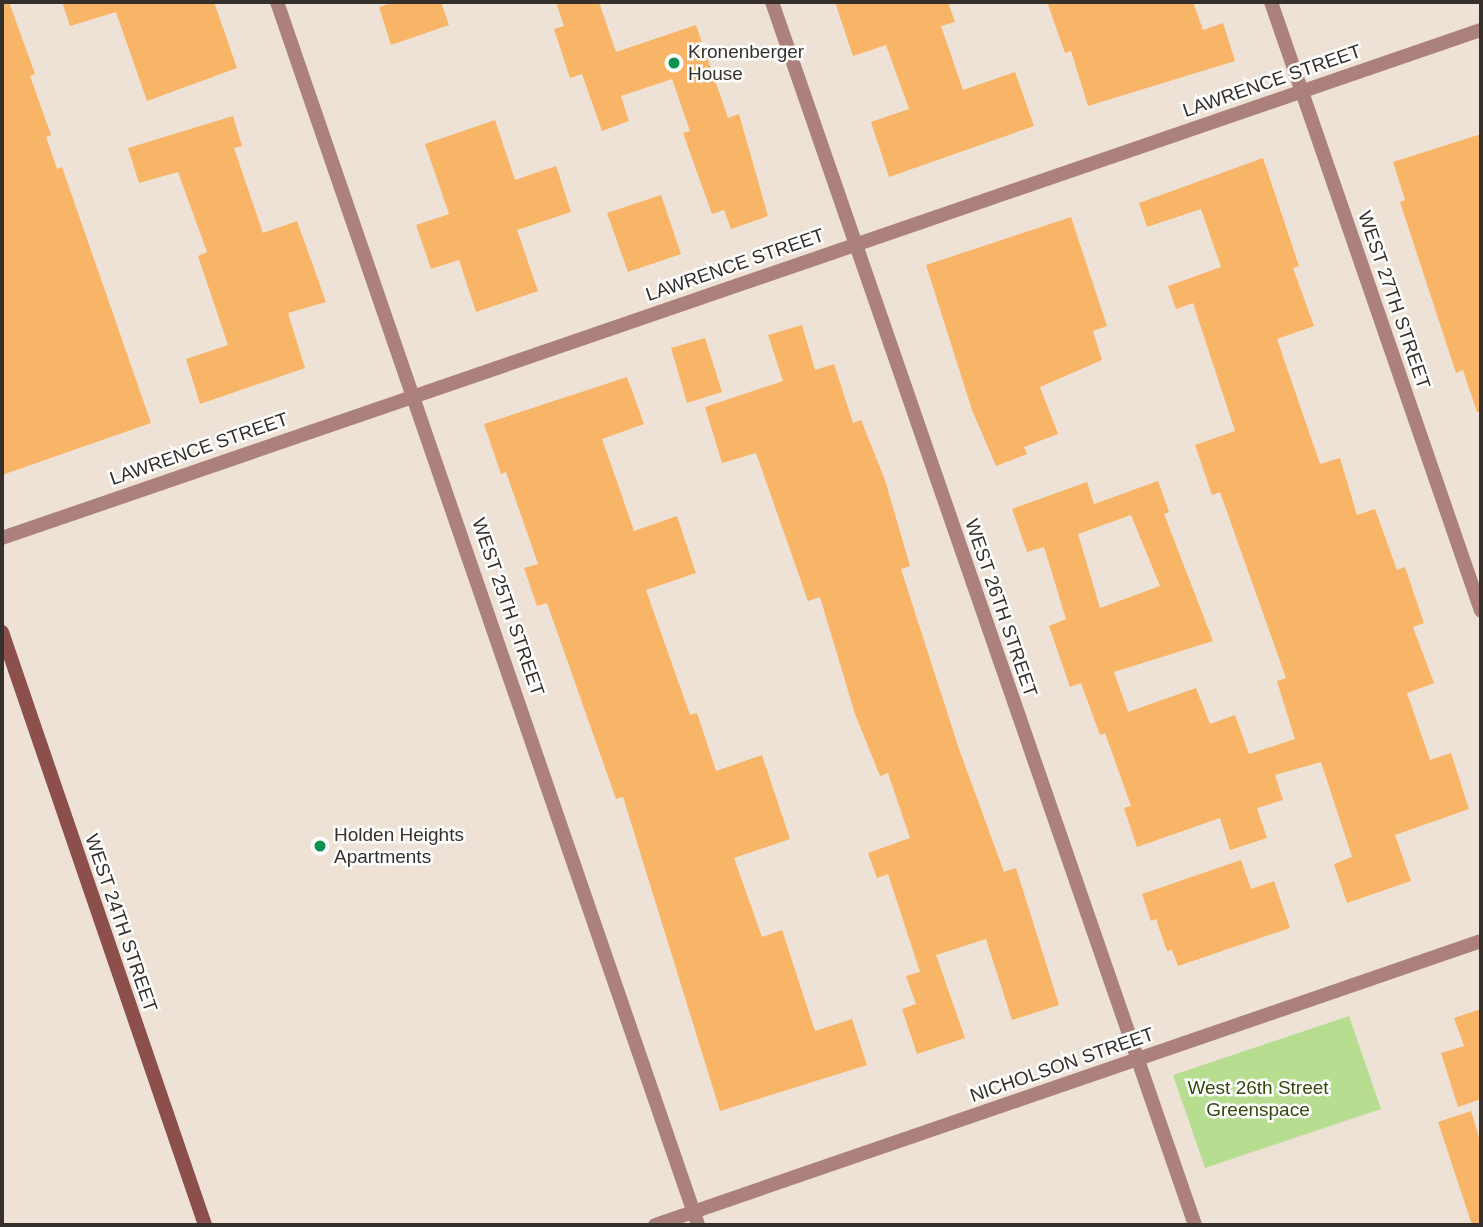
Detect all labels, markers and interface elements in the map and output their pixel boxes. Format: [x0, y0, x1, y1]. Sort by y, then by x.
street label: LAWRENCE STREET [1180, 40, 1364, 122]
place label: Kronenberger House [688, 41, 804, 85]
marker: Kronenberger House [666, 55, 682, 71]
street label: WEST 27TH STREET [1353, 208, 1435, 392]
street label: LAWRENCE STREET [643, 224, 827, 306]
street label: LAWRENCE STREET [107, 408, 291, 490]
street label: WEST 25TH STREET [467, 515, 549, 699]
street label: WEST 26TH STREET [960, 516, 1042, 700]
place label: Holden Heights Apartments [334, 824, 464, 868]
street label: WEST 24TH STREET [80, 831, 162, 1015]
marker: Holden Heights Apartments [312, 838, 328, 854]
street label: NICHOLSON STREET [967, 1023, 1157, 1107]
park label: West 26th Street Greenspace [1187, 1077, 1329, 1121]

